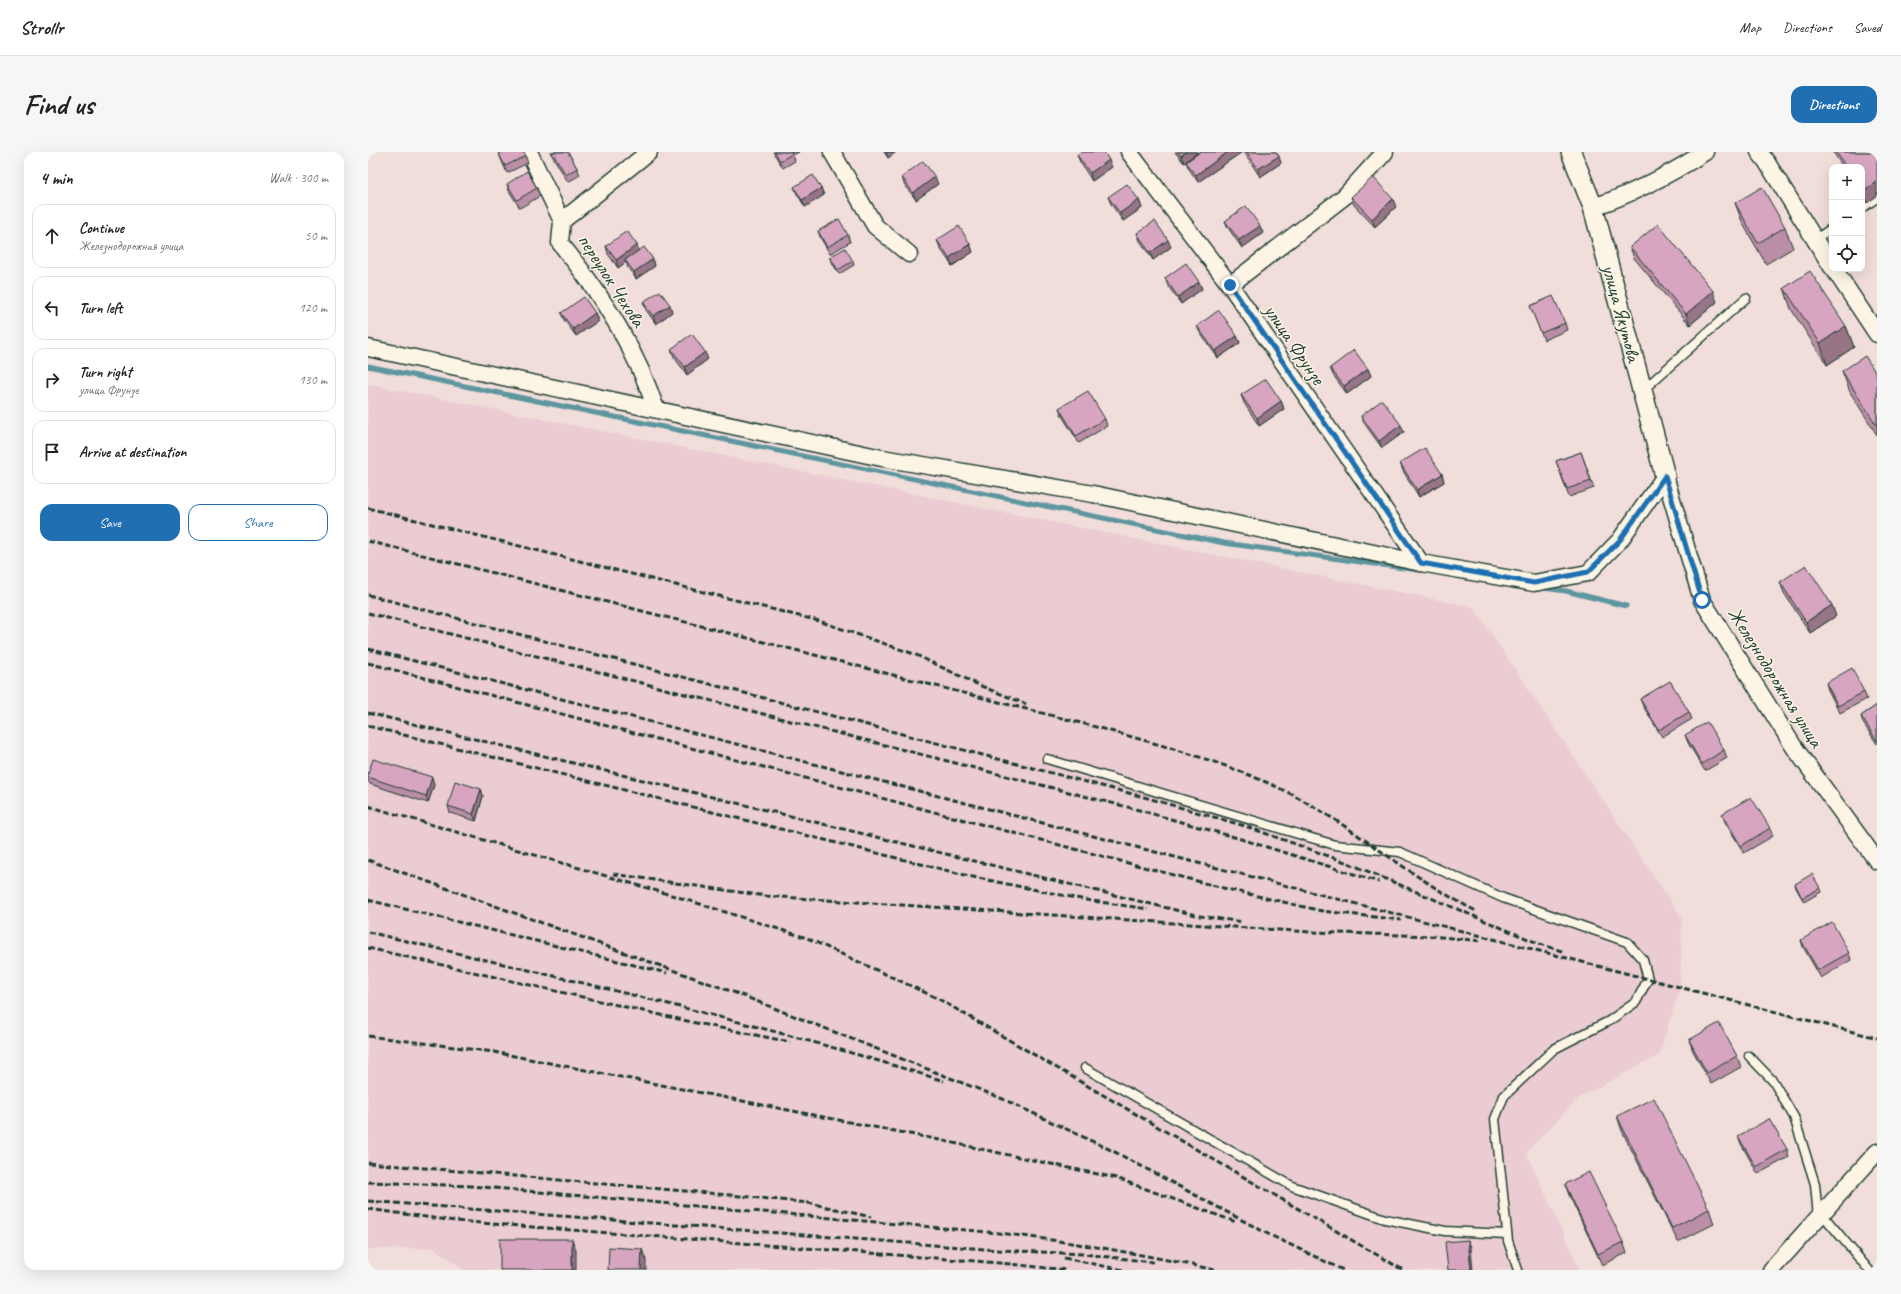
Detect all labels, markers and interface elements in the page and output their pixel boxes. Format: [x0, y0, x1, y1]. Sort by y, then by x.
text: Strollr [20, 16, 63, 40]
text: Map [1740, 19, 1761, 36]
text: Directions [1783, 19, 1832, 36]
text: Saved [1854, 19, 1881, 36]
button: Directions [1791, 86, 1877, 123]
text: Find us [24, 87, 94, 122]
map controls [1829, 164, 1865, 272]
button: + [1829, 164, 1865, 200]
text: 4 min [40, 168, 73, 189]
text: Walk · 300 m [269, 170, 328, 186]
button: − [1829, 200, 1865, 236]
text: Continue [79, 219, 124, 238]
icon: ahead [41, 225, 63, 247]
text: 50 m [305, 228, 327, 244]
street label: переулок Чехова [572, 229, 652, 333]
button: locate [1829, 236, 1865, 272]
text: Железнодорожная улица [79, 238, 184, 254]
street label: улица Якутова [1596, 261, 1647, 366]
route end [1221, 276, 1239, 294]
icon: left [41, 297, 63, 319]
street label: улица Фрунзе [1258, 298, 1331, 390]
text: Turn left [79, 299, 122, 318]
text: 120 m [299, 300, 327, 316]
text: Turn right [79, 363, 132, 382]
icon: right [41, 369, 63, 391]
text: 130 m [299, 372, 327, 388]
text: улица Фрунзе [79, 382, 139, 398]
icon: arrive [41, 441, 63, 463]
text: Arrive at destination [79, 443, 186, 462]
button: Save [40, 504, 180, 541]
button: Share [188, 504, 328, 541]
route start [1693, 591, 1711, 609]
street label: Железнодорожная улица [1722, 602, 1829, 753]

